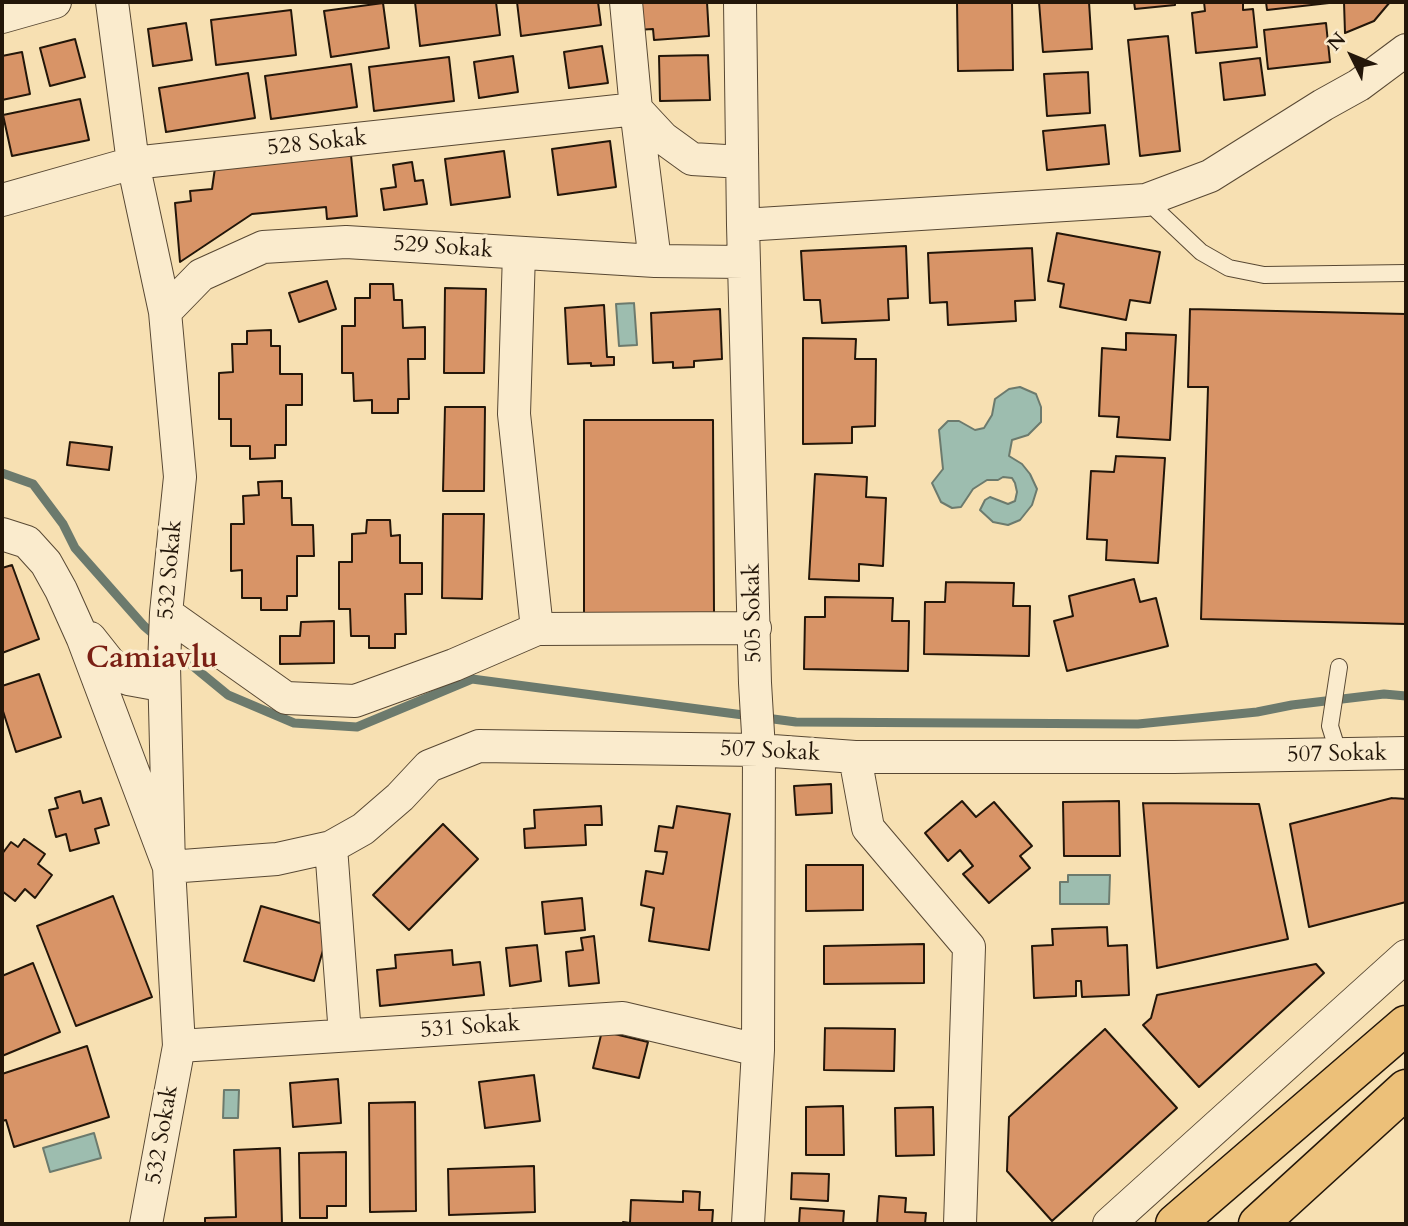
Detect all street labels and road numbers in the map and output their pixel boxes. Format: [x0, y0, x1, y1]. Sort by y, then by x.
street label: 528 Sokak [266, 125, 368, 163]
street label: 529 Sokak [392, 231, 494, 265]
street label: 532 Sokak [153, 519, 189, 621]
street label: 505 Sokak [739, 563, 769, 663]
street label: 507 Sokak [719, 736, 821, 768]
street label: 507 Sokak [1287, 740, 1387, 770]
street label: 531 Sokak [419, 1011, 521, 1045]
street label: 532 Sokak [141, 1083, 185, 1187]

